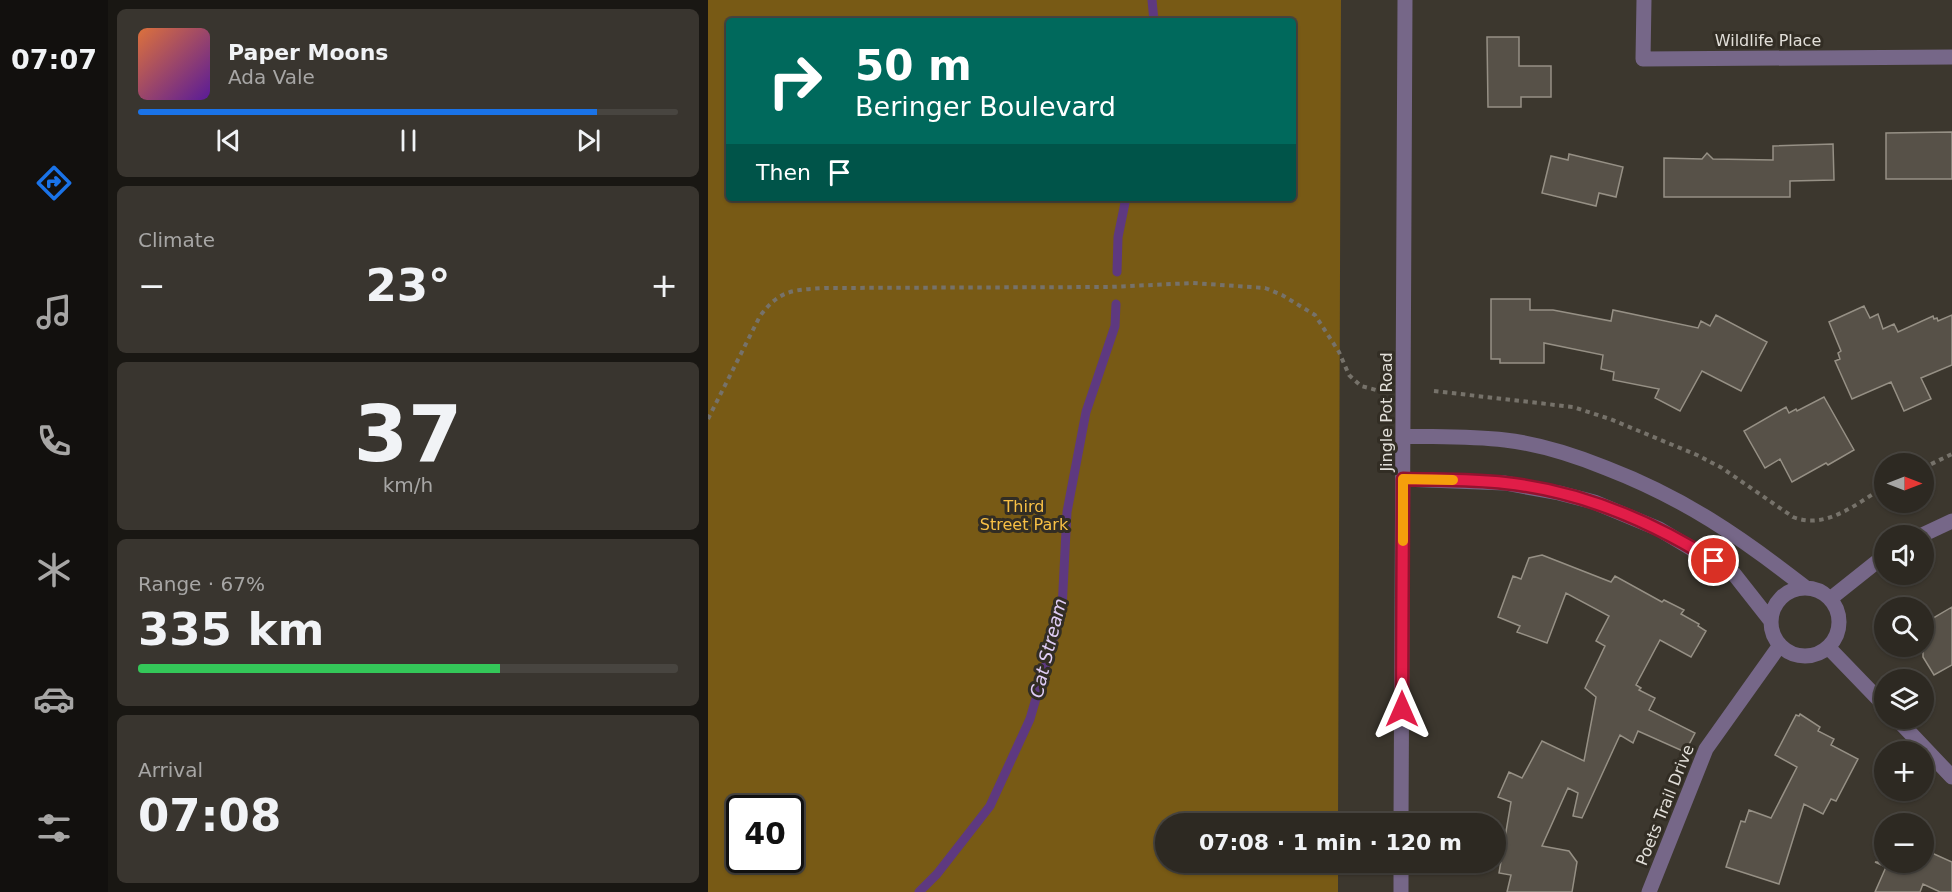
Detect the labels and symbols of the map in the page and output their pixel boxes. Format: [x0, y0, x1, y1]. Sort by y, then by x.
street label: Wildlife Place [1715, 31, 1821, 50]
street label: Jingle Pot Road [1377, 352, 1396, 473]
north arrow [1874, 453, 1934, 513]
park label: Third Street Park [980, 497, 1069, 534]
pin [1688, 535, 1739, 586]
water label: Cat Stream [1025, 596, 1071, 700]
position arrow [1370, 677, 1434, 741]
street label: Poets Trail Drive [1632, 742, 1698, 868]
speed limit sign: 40 [726, 795, 804, 873]

